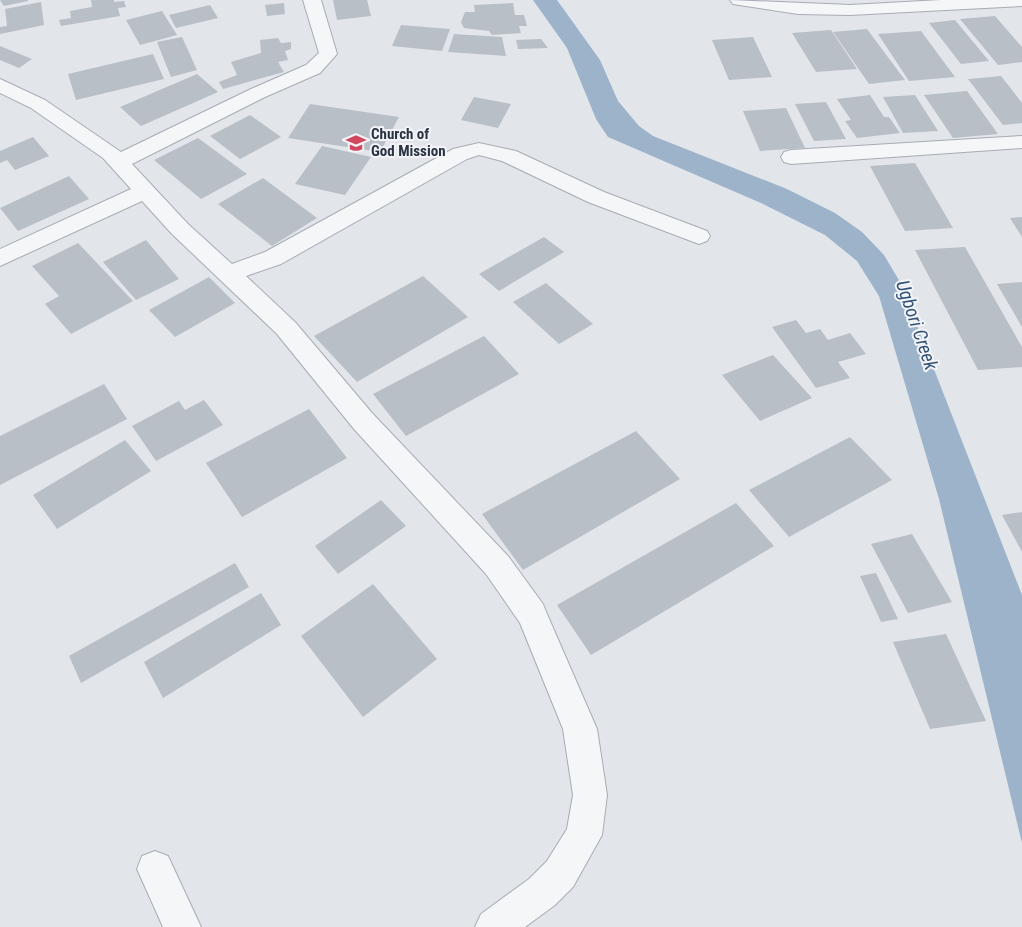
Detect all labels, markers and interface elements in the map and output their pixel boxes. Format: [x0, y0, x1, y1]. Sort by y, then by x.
place label: Church of God Mission [371, 125, 446, 160]
school or university icon: Church of God Mission [345, 132, 367, 154]
water label: Ugbori Creek [891, 277, 943, 374]

